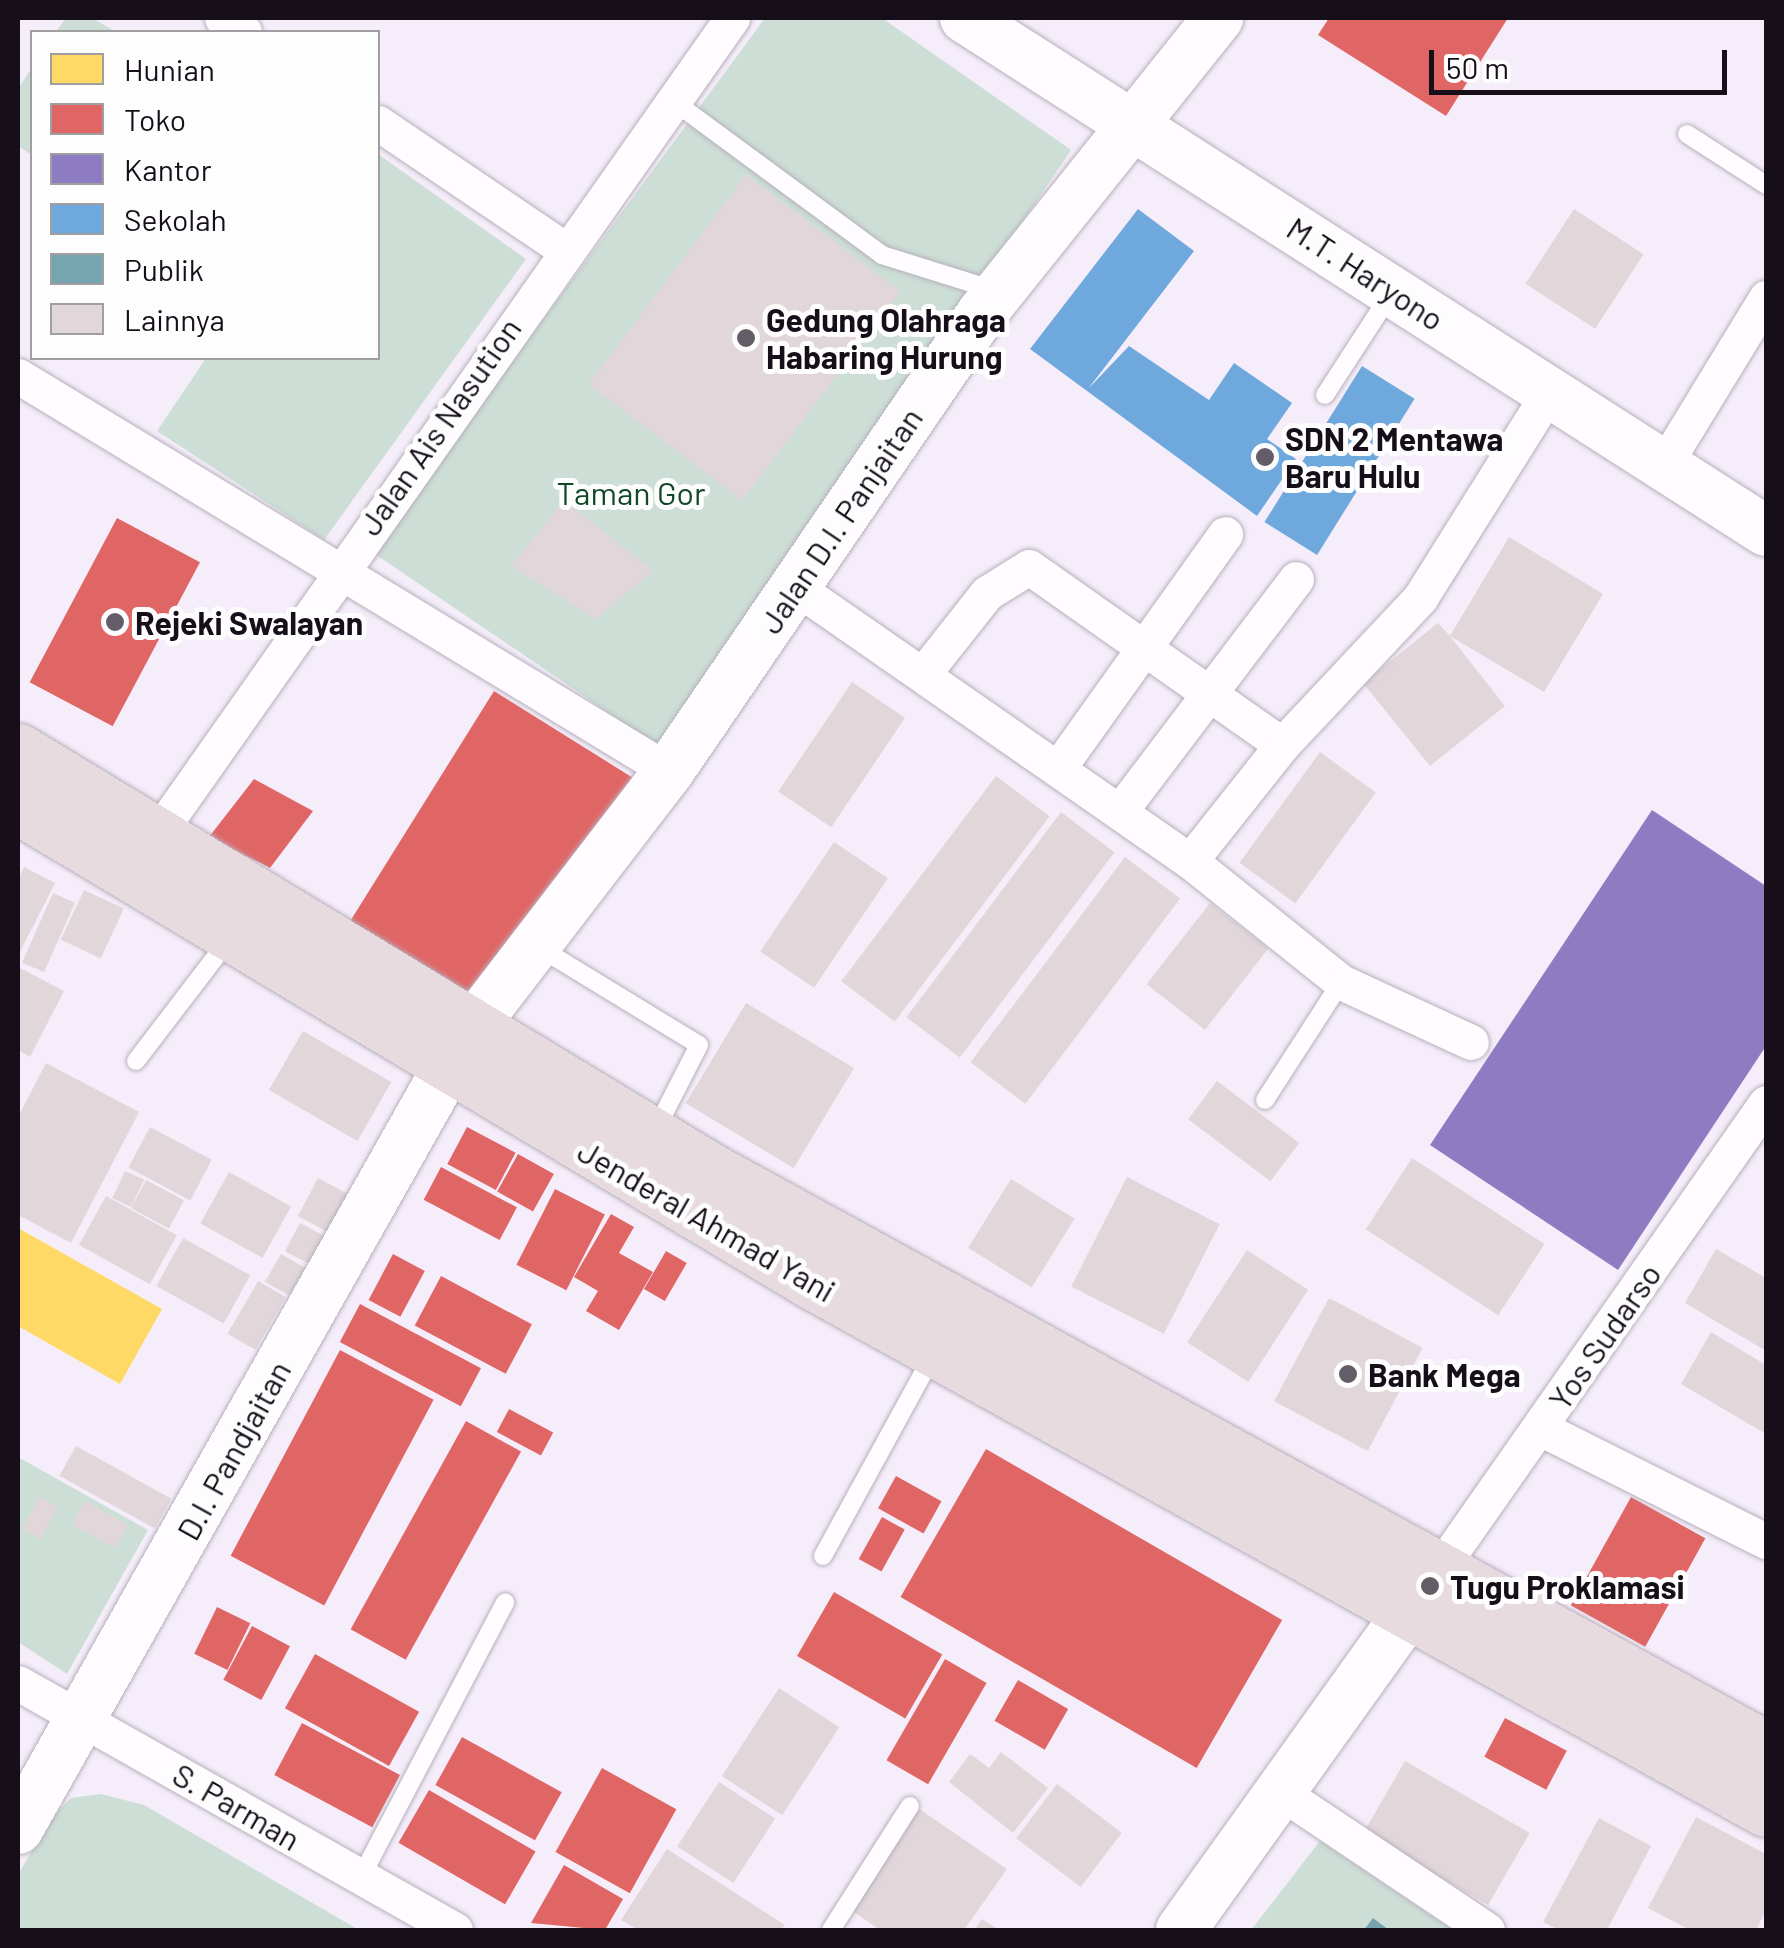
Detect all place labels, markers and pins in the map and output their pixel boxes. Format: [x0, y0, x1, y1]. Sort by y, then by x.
place label: Gedung Olahraga Habaring Hurung [766, 301, 1006, 376]
marker: Gedung Olahraga Habaring Hurung [735, 327, 757, 349]
place label: SDN 2 Mentawa Baru Hulu [1285, 420, 1503, 495]
marker: SDN 2 Mentawa Baru Hulu [1254, 446, 1276, 468]
place label: Rejeki Swalayan [135, 603, 363, 641]
marker: Rejeki Swalayan [104, 611, 126, 633]
place label: Bank Mega [1368, 1355, 1521, 1393]
marker: Bank Mega [1337, 1363, 1359, 1385]
place label: Tugu Proklamasi [1450, 1567, 1685, 1605]
marker: Tugu Proklamasi [1419, 1575, 1441, 1597]

